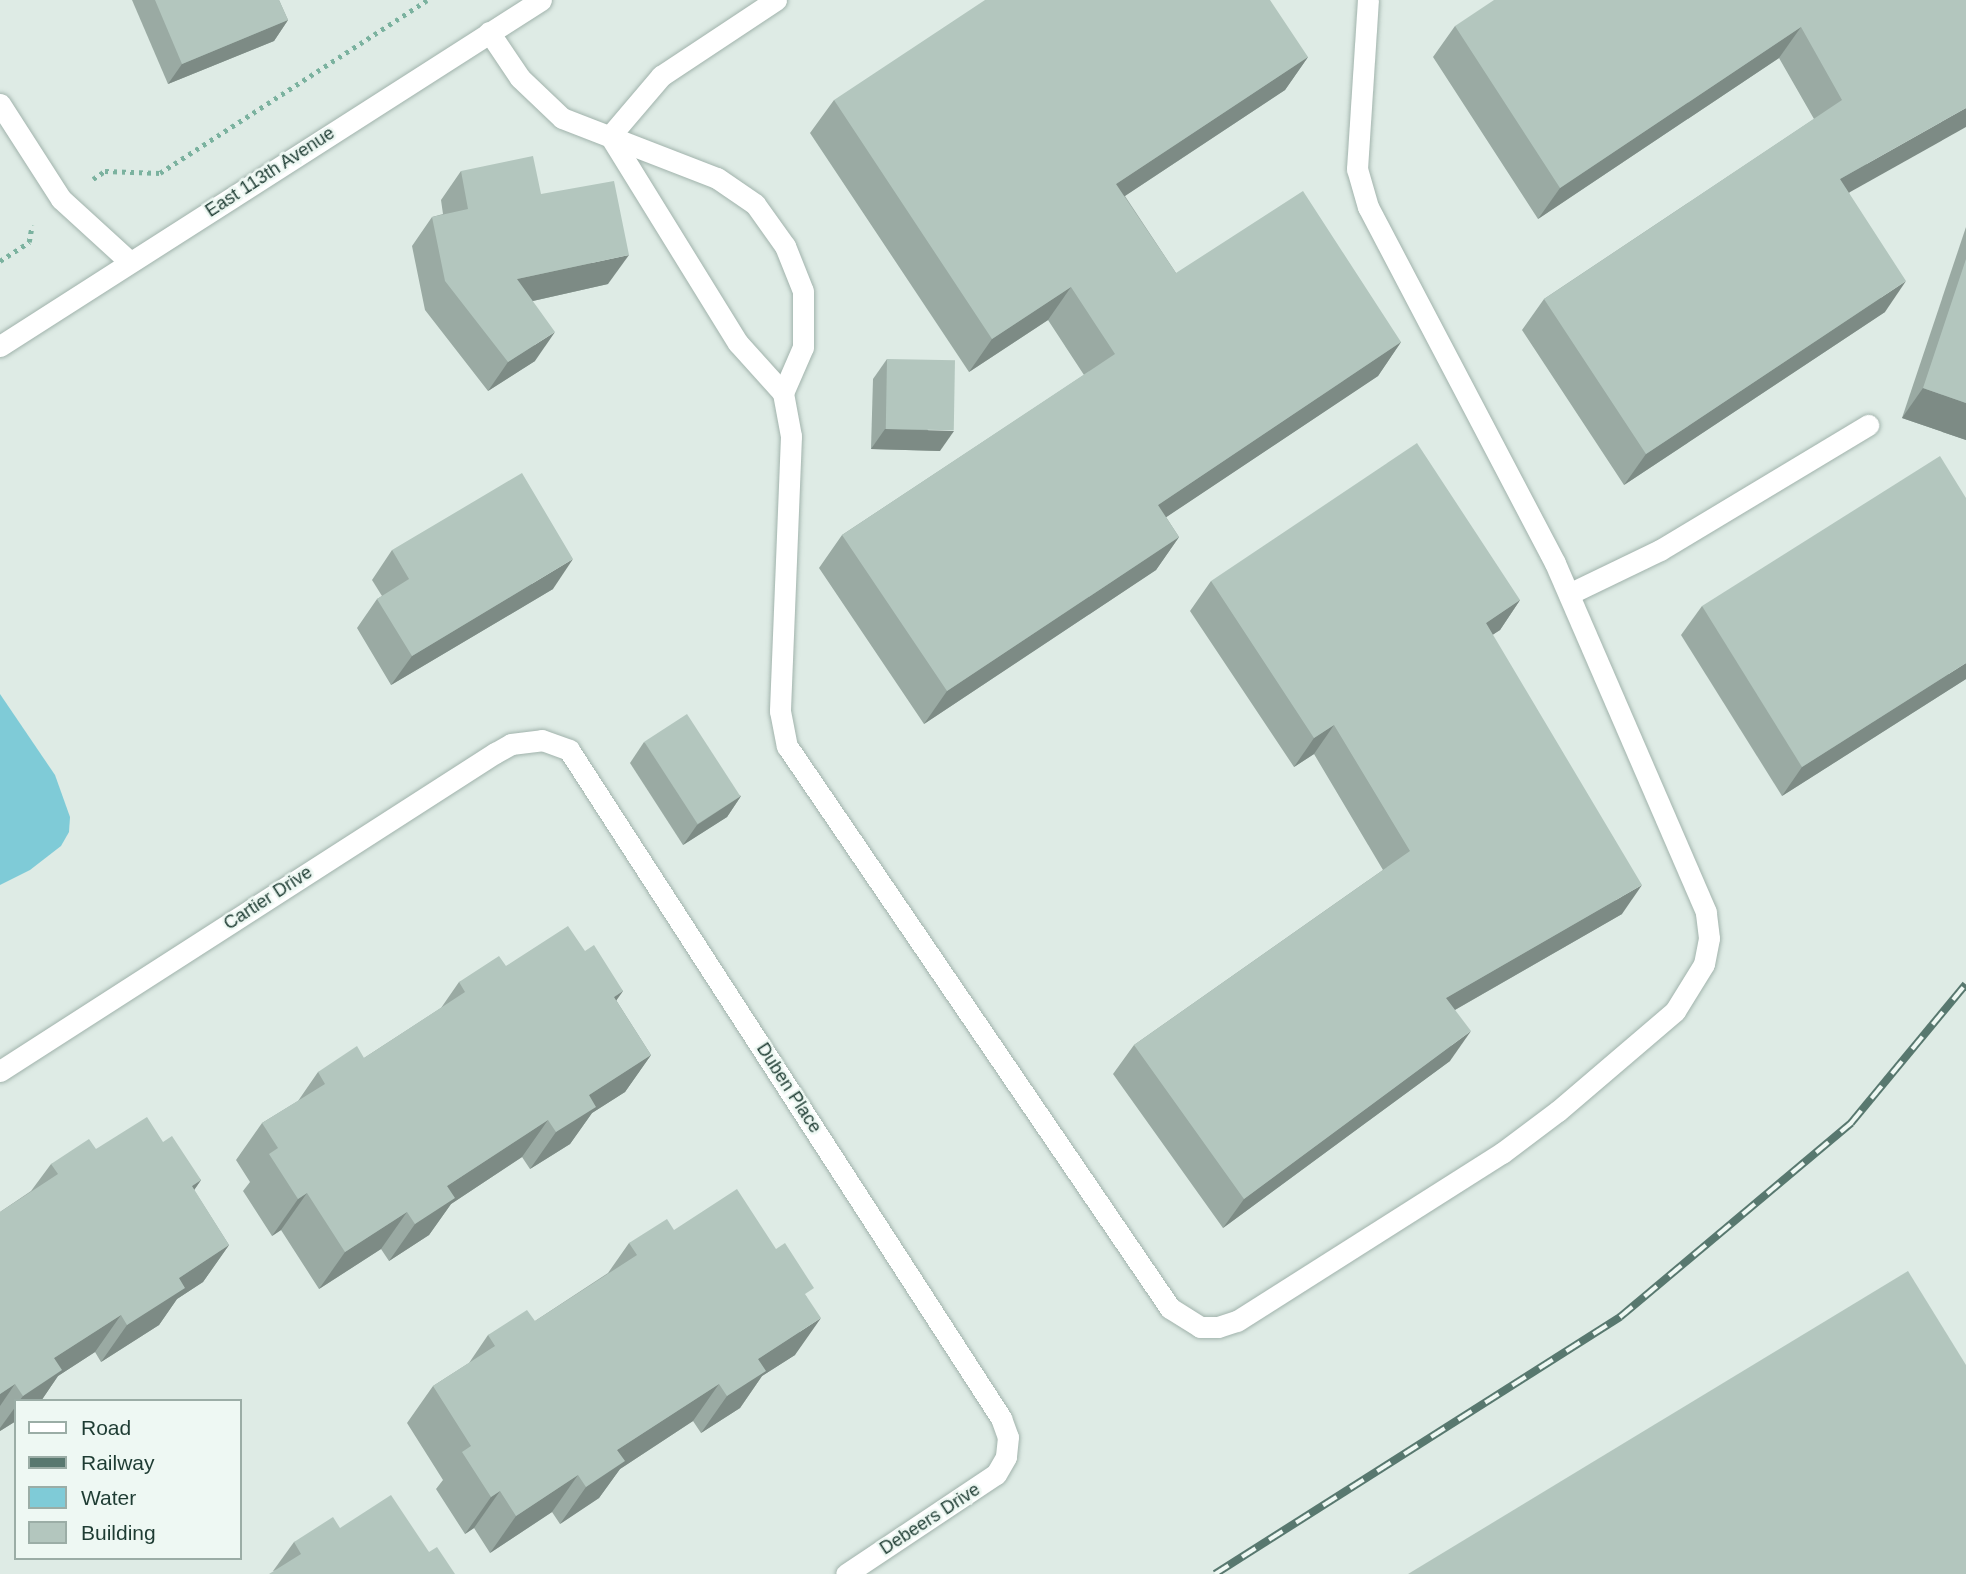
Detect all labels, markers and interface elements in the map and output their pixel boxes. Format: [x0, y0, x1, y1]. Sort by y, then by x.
street label: East 113th Avenue [201, 122, 339, 222]
street label: Cartier Drive [220, 861, 316, 935]
street label: Duben Place [752, 1039, 826, 1137]
legend [14, 1399, 242, 1560]
text: Road [81, 1416, 131, 1439]
text: Railway [81, 1451, 155, 1474]
street label: Debeers Drive [876, 1479, 984, 1559]
text: Water [81, 1486, 136, 1509]
text: Building [81, 1521, 156, 1544]

